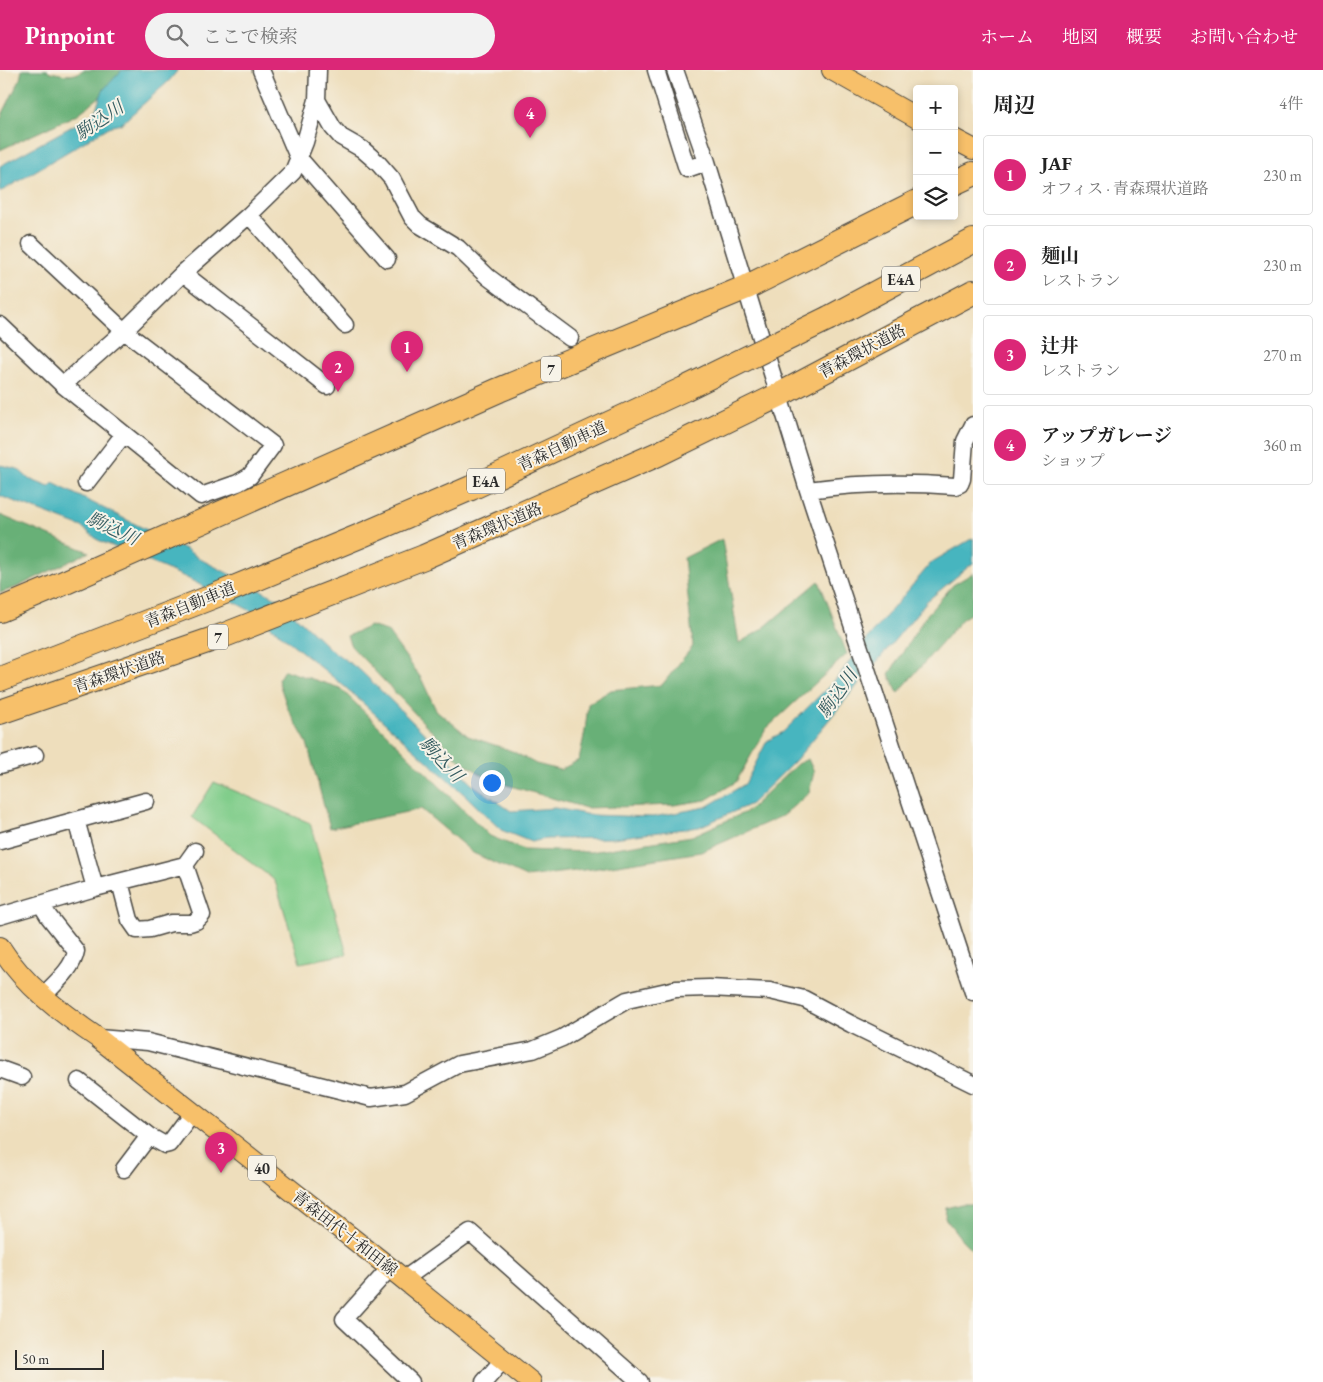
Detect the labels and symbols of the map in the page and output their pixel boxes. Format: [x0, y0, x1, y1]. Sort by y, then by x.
water label: 駒込川 [70, 94, 129, 145]
pin: 4 [514, 97, 546, 138]
road number: E4A [882, 266, 920, 292]
street label: 青森環状道路 [815, 319, 909, 383]
pin: 1 [391, 331, 423, 372]
pin: 2 [322, 351, 354, 392]
road number: 7 [541, 356, 561, 382]
street label: 青森自動車道 [514, 416, 610, 476]
road number: E4A [467, 468, 505, 494]
street label: 青森環状道路 [449, 498, 545, 554]
water label: 駒込川 [84, 506, 144, 551]
street label: 青森自動車道 [142, 577, 238, 633]
road number: 7 [208, 624, 228, 650]
street label: 青森環状道路 [70, 646, 168, 698]
water label: 駒込川 [812, 663, 863, 722]
water label: 駒込川 [415, 731, 470, 788]
your location [479, 770, 505, 796]
pin: 3 [205, 1132, 237, 1173]
road number: 40 [248, 1156, 276, 1180]
street label: 青森田代十和田線 [288, 1185, 402, 1281]
scale bar [15, 1347, 104, 1370]

